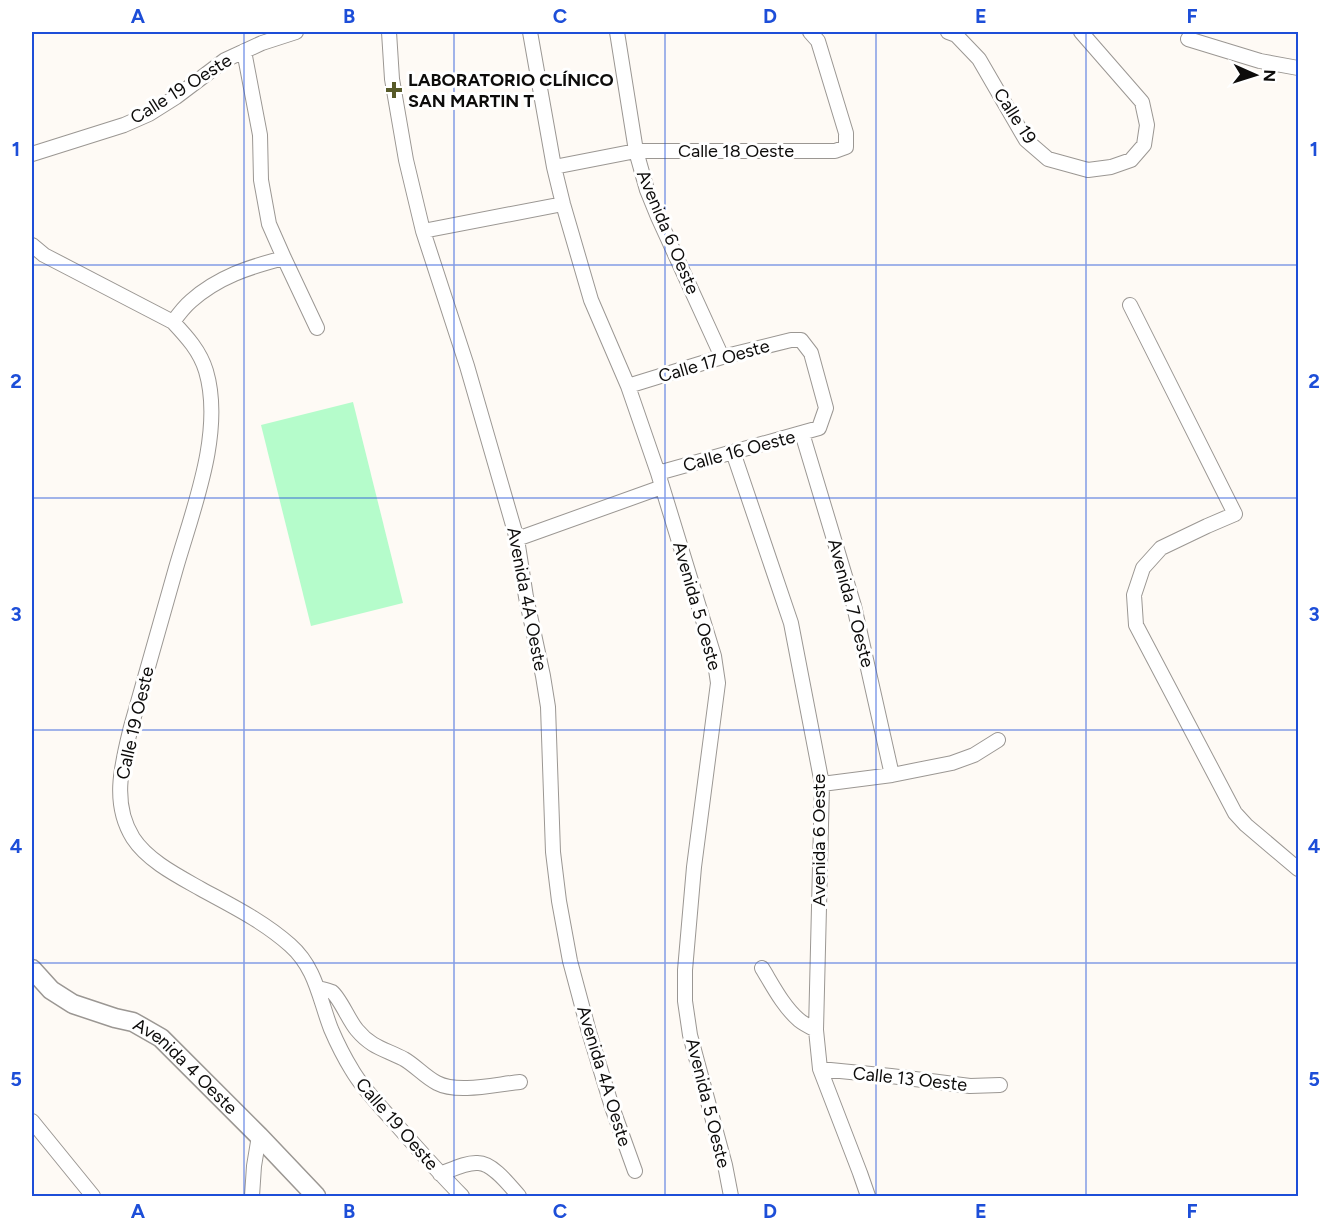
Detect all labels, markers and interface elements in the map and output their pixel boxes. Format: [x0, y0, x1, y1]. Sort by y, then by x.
text: A [131, 4, 146, 28]
text: B [343, 4, 355, 28]
text: C [553, 4, 567, 28]
text: D [763, 4, 777, 28]
text: E [975, 4, 987, 28]
text: F [1186, 4, 1198, 28]
north arrow [1225, 45, 1285, 105]
street label: Calle 19 Oeste [126, 49, 236, 129]
place label: LABORATORIO CLÍNICO SAN MARTIN T [408, 69, 614, 112]
text: N [1260, 69, 1279, 82]
marker: LABORATORIO CLÍNICO SAN MARTIN T [385, 81, 403, 99]
street label: Calle 19 [989, 84, 1041, 148]
text: 1 [12, 137, 20, 161]
text: 1 [1310, 137, 1318, 161]
street label: Calle 18 Oeste [678, 140, 794, 162]
street label: Avenida 6 Oeste [632, 167, 704, 298]
street label: Calle 17 Oeste [656, 335, 772, 387]
text: 2 [10, 369, 22, 393]
text: 2 [1308, 369, 1320, 393]
street label: Calle 16 Oeste [681, 425, 798, 477]
street label: Avenida 4A Oeste [502, 525, 552, 673]
street label: Avenida 7 Oeste [823, 536, 879, 670]
street label: Avenida 5 Oeste [668, 539, 726, 673]
text: 3 [10, 602, 22, 626]
text: 3 [1308, 602, 1320, 626]
street label: Calle 19 Oeste [111, 664, 159, 782]
street label: Avenida 6 Oeste [808, 773, 830, 906]
text: 4 [10, 834, 23, 858]
text: 4 [1308, 834, 1321, 858]
street label: Avenida 4A Oeste [572, 1003, 636, 1149]
street label: Avenida 4 Oeste [129, 1013, 242, 1119]
street label: Avenida 5 Oeste [681, 1036, 735, 1170]
street label: Calle 13 Oeste [852, 1062, 968, 1096]
text: 5 [10, 1067, 22, 1091]
text: 5 [1308, 1067, 1320, 1091]
street label: Calle 19 Oeste [351, 1073, 443, 1175]
text: A [131, 1199, 146, 1223]
text: B [343, 1199, 355, 1223]
text: C [553, 1199, 567, 1223]
text: D [763, 1199, 777, 1223]
text: E [975, 1199, 987, 1223]
text: F [1186, 1199, 1198, 1223]

